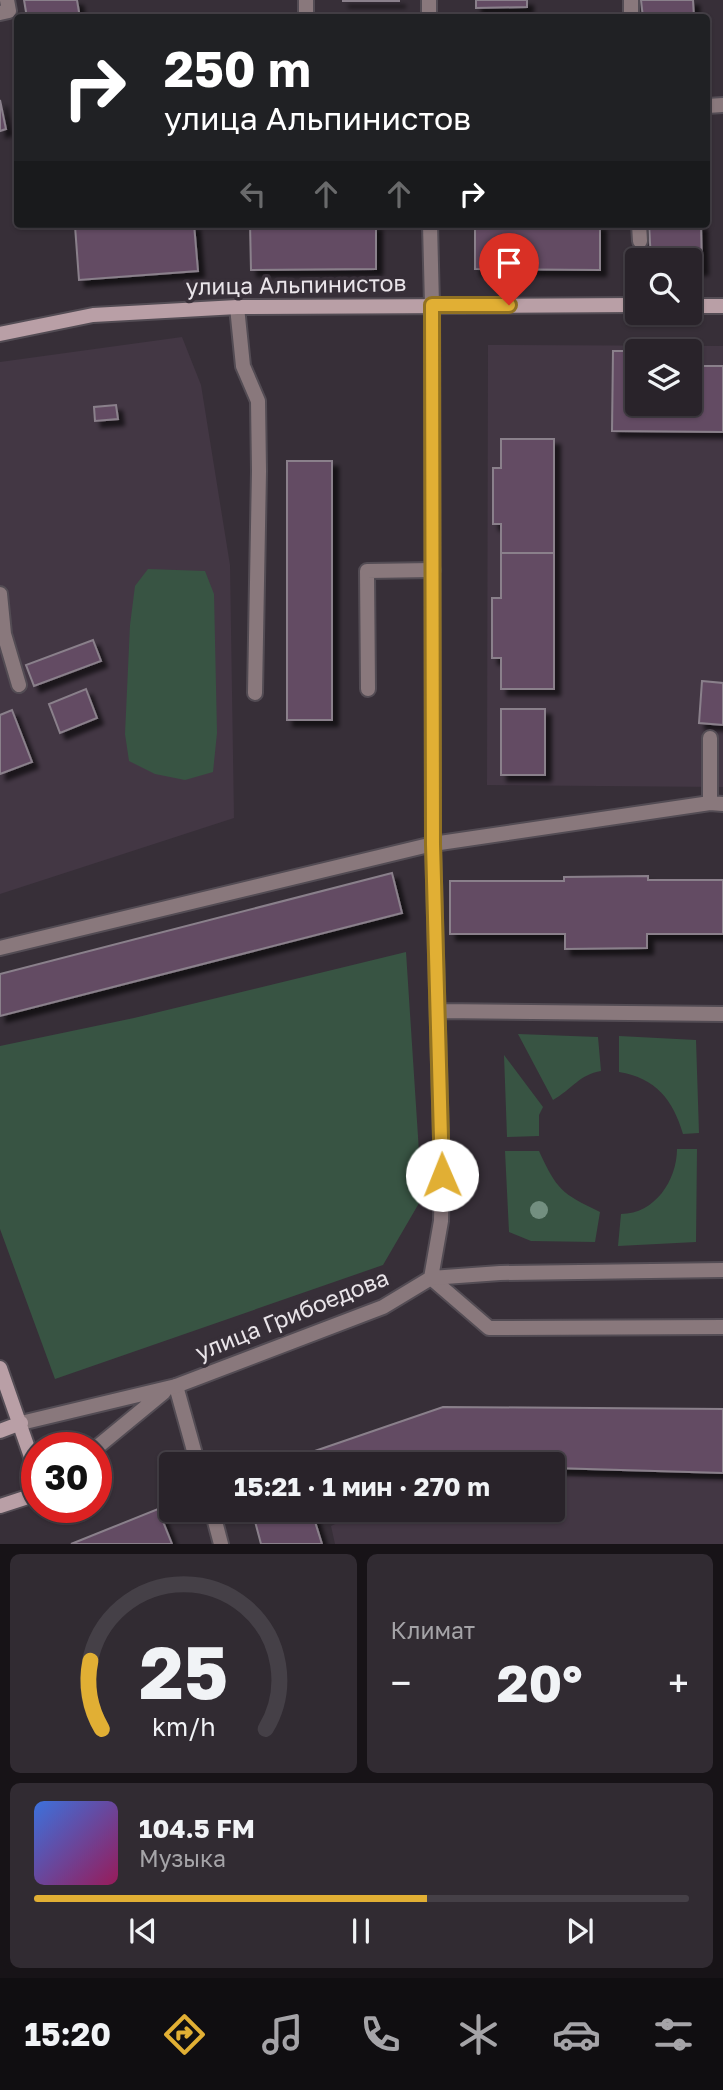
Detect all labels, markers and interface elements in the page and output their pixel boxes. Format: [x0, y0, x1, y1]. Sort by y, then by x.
text: 250 m [164, 39, 311, 98]
icon: right [49, 42, 140, 133]
text: улица Альпинистов [164, 99, 471, 137]
icon: left [234, 175, 272, 213]
icon: ahead [307, 175, 345, 213]
icon: ahead [380, 175, 418, 213]
icon: right [453, 175, 491, 213]
pin [479, 233, 539, 305]
icon: arrive [490, 244, 528, 282]
map controls [625, 248, 702, 416]
button: search [625, 248, 702, 325]
street label: улица Альпинистов [185, 268, 407, 300]
button: layers [625, 339, 702, 416]
position arrow [405, 1138, 479, 1212]
street label: улица Грибоедова [191, 1263, 392, 1366]
speed limit sign: 30 [21, 1432, 112, 1523]
text: 15:21 · 1 мин · 270 m [234, 1471, 490, 1502]
text: Климат [391, 1616, 475, 1644]
text: 25 [139, 1629, 228, 1716]
text: 20° [497, 1651, 583, 1713]
text: − [391, 1660, 411, 1705]
text: + [668, 1660, 689, 1705]
text: km/h [151, 1711, 215, 1742]
text: 104.5 FM [139, 1813, 255, 1844]
text: Музыка [139, 1844, 226, 1872]
icon: previous [124, 1912, 162, 1950]
icon: pause [342, 1912, 380, 1950]
icon: next [561, 1912, 599, 1950]
icon: directions [160, 2010, 209, 2059]
icon: music [258, 2010, 307, 2059]
icon: phone [356, 2010, 405, 2059]
icon: climate [454, 2010, 503, 2059]
icon: car [552, 2010, 601, 2059]
icon: filters [649, 2010, 698, 2059]
text: 15:20 [24, 2015, 111, 2053]

